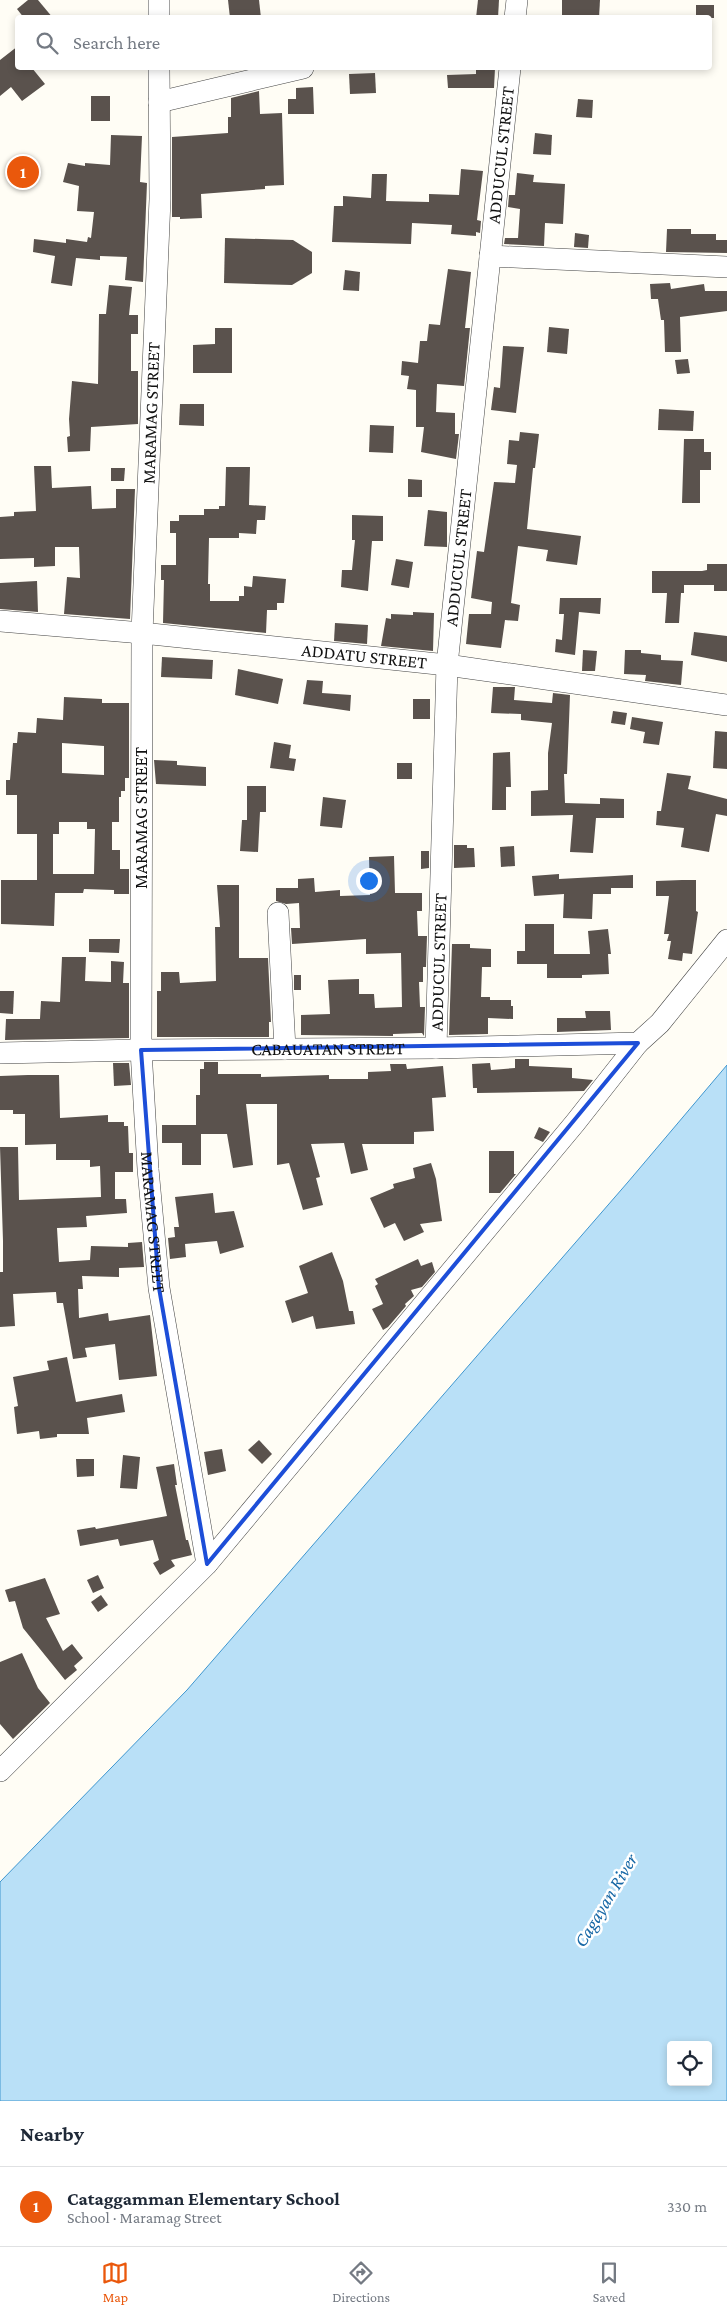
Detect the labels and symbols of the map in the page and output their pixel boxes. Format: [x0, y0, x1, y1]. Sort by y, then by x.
street label: ADDUCUL STREET [484, 85, 518, 225]
pin: 1 [7, 153, 39, 191]
street label: MARAMAG STREET [139, 341, 163, 484]
street label: ADDUCUL STREET [441, 488, 476, 627]
street label: ADDATU STREET [301, 640, 428, 673]
street label: MARAMAG STREET [131, 747, 151, 889]
your location [356, 868, 382, 894]
street label: ADDUCUL STREET [426, 893, 450, 1031]
street label: CABAUATAN STREET [251, 1038, 405, 1059]
street label: MARAMAG STREET [137, 1151, 170, 1295]
water label: Cagayan River [569, 1849, 642, 1951]

